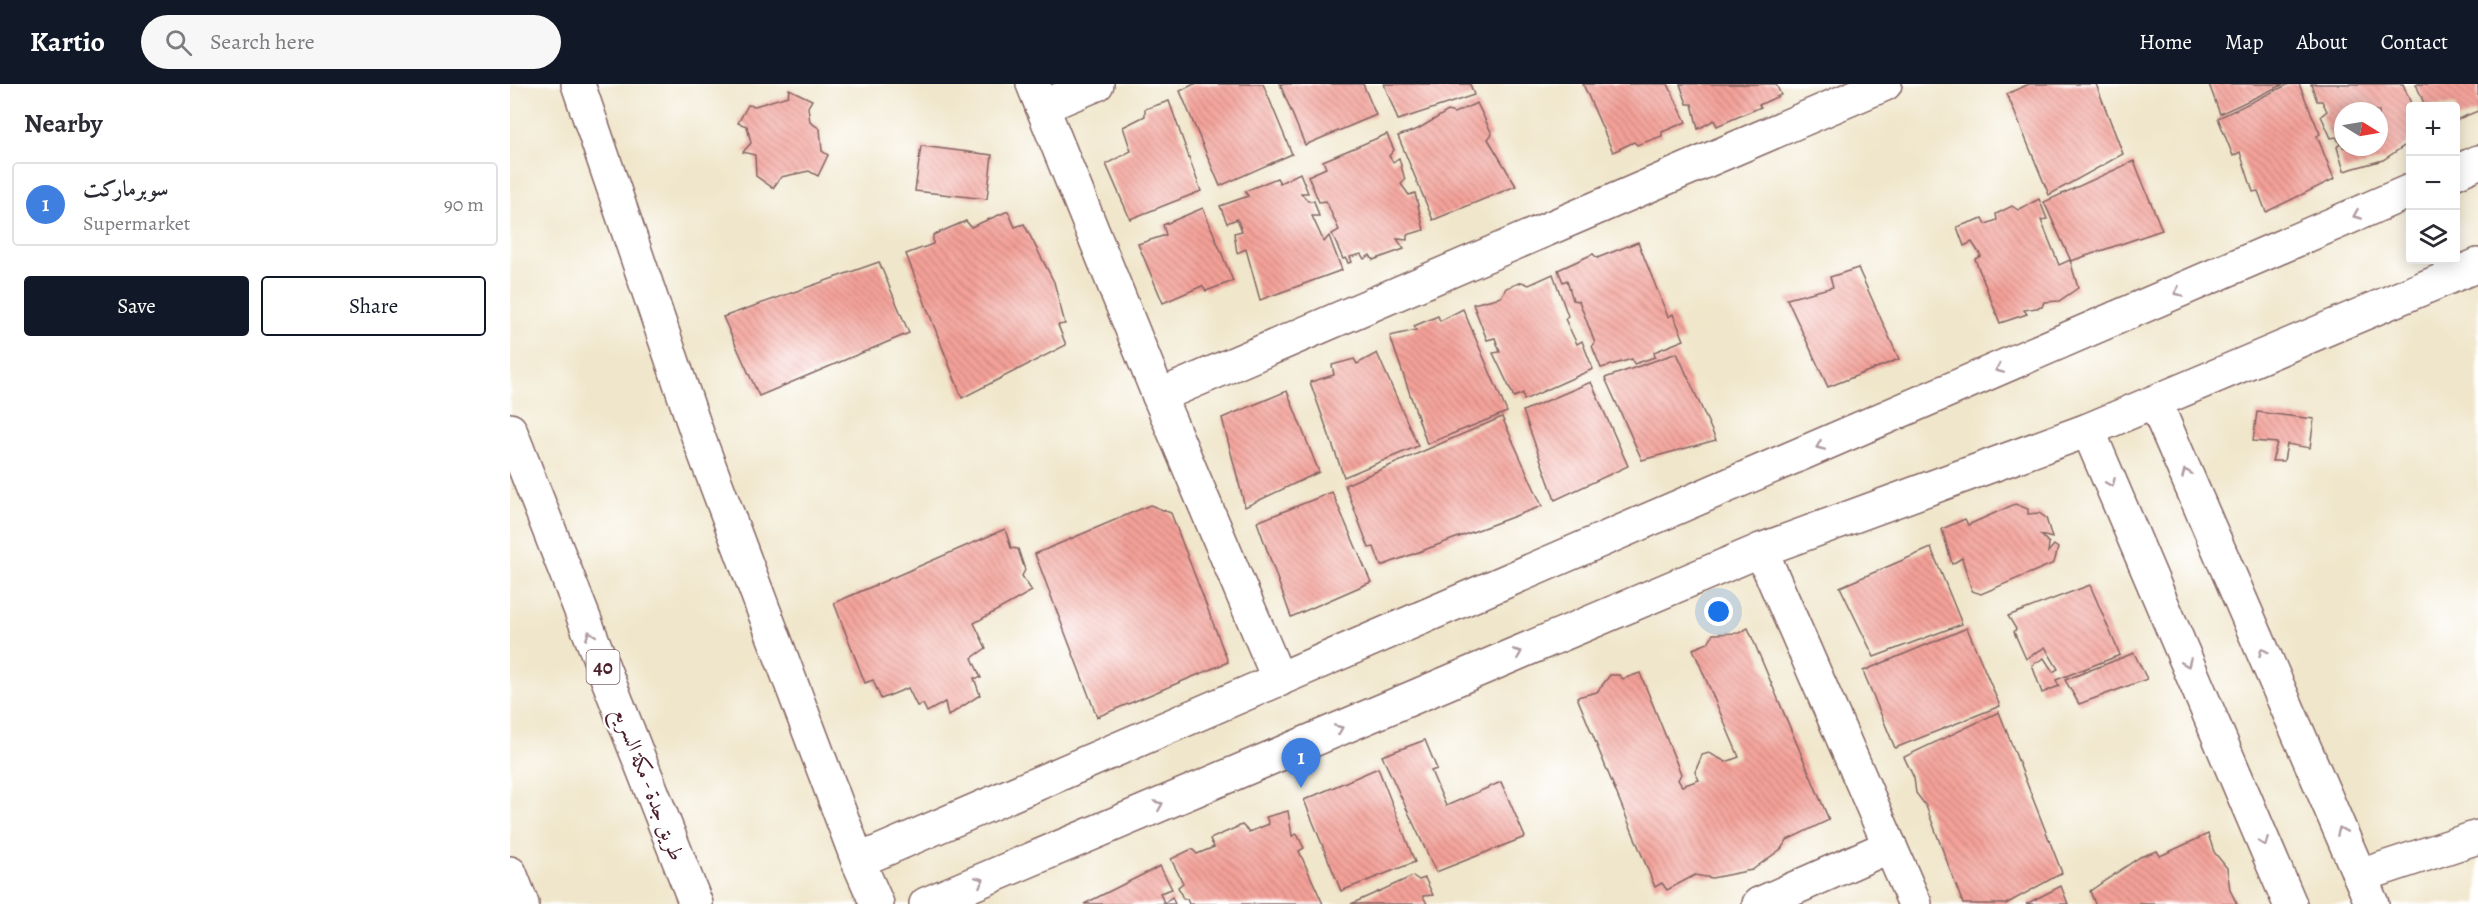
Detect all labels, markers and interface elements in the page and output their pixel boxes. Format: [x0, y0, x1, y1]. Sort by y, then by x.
search box [141, 15, 561, 69]
text: Kartio [30, 23, 105, 61]
icon: search [162, 26, 195, 59]
text: Search here [210, 27, 315, 57]
text: Home [2139, 28, 2192, 56]
text: Map [2225, 28, 2263, 56]
text: About [2296, 28, 2348, 56]
text: Contact [2381, 28, 2448, 56]
north arrow [2334, 102, 2388, 156]
map controls [2406, 102, 2460, 264]
button: + [2406, 102, 2460, 156]
text: Nearby [24, 106, 103, 141]
button: − [2406, 156, 2460, 210]
text: سوبرماركت [83, 174, 169, 204]
text: 1 [42, 191, 49, 218]
text: 90 m [444, 191, 484, 218]
one-way arrow [2352, 207, 2363, 219]
text: Supermarket [83, 210, 190, 237]
button: layers [2406, 210, 2460, 264]
button: Save [24, 276, 249, 336]
button: Share [261, 276, 486, 336]
one-way arrow [2173, 285, 2184, 297]
one-way arrow [1994, 362, 2005, 374]
one-way arrow [1815, 439, 1826, 451]
one-way arrow [2181, 469, 2193, 480]
one-way arrow [2104, 477, 2116, 488]
your location [1704, 597, 1733, 626]
one-way arrow [585, 630, 598, 640]
one-way arrow [2259, 647, 2271, 658]
one-way arrow [1512, 648, 1523, 660]
road number: 40 [586, 650, 620, 684]
one-way arrow [2180, 656, 2192, 667]
street label: طريق جدة - مكة السريع [602, 703, 691, 867]
one-way arrow [1332, 724, 1343, 736]
pin: 1 [1282, 738, 1320, 788]
one-way arrow [1153, 800, 1164, 812]
one-way arrow [2336, 826, 2348, 837]
one-way arrow [2257, 836, 2269, 847]
one-way arrow [973, 876, 984, 888]

